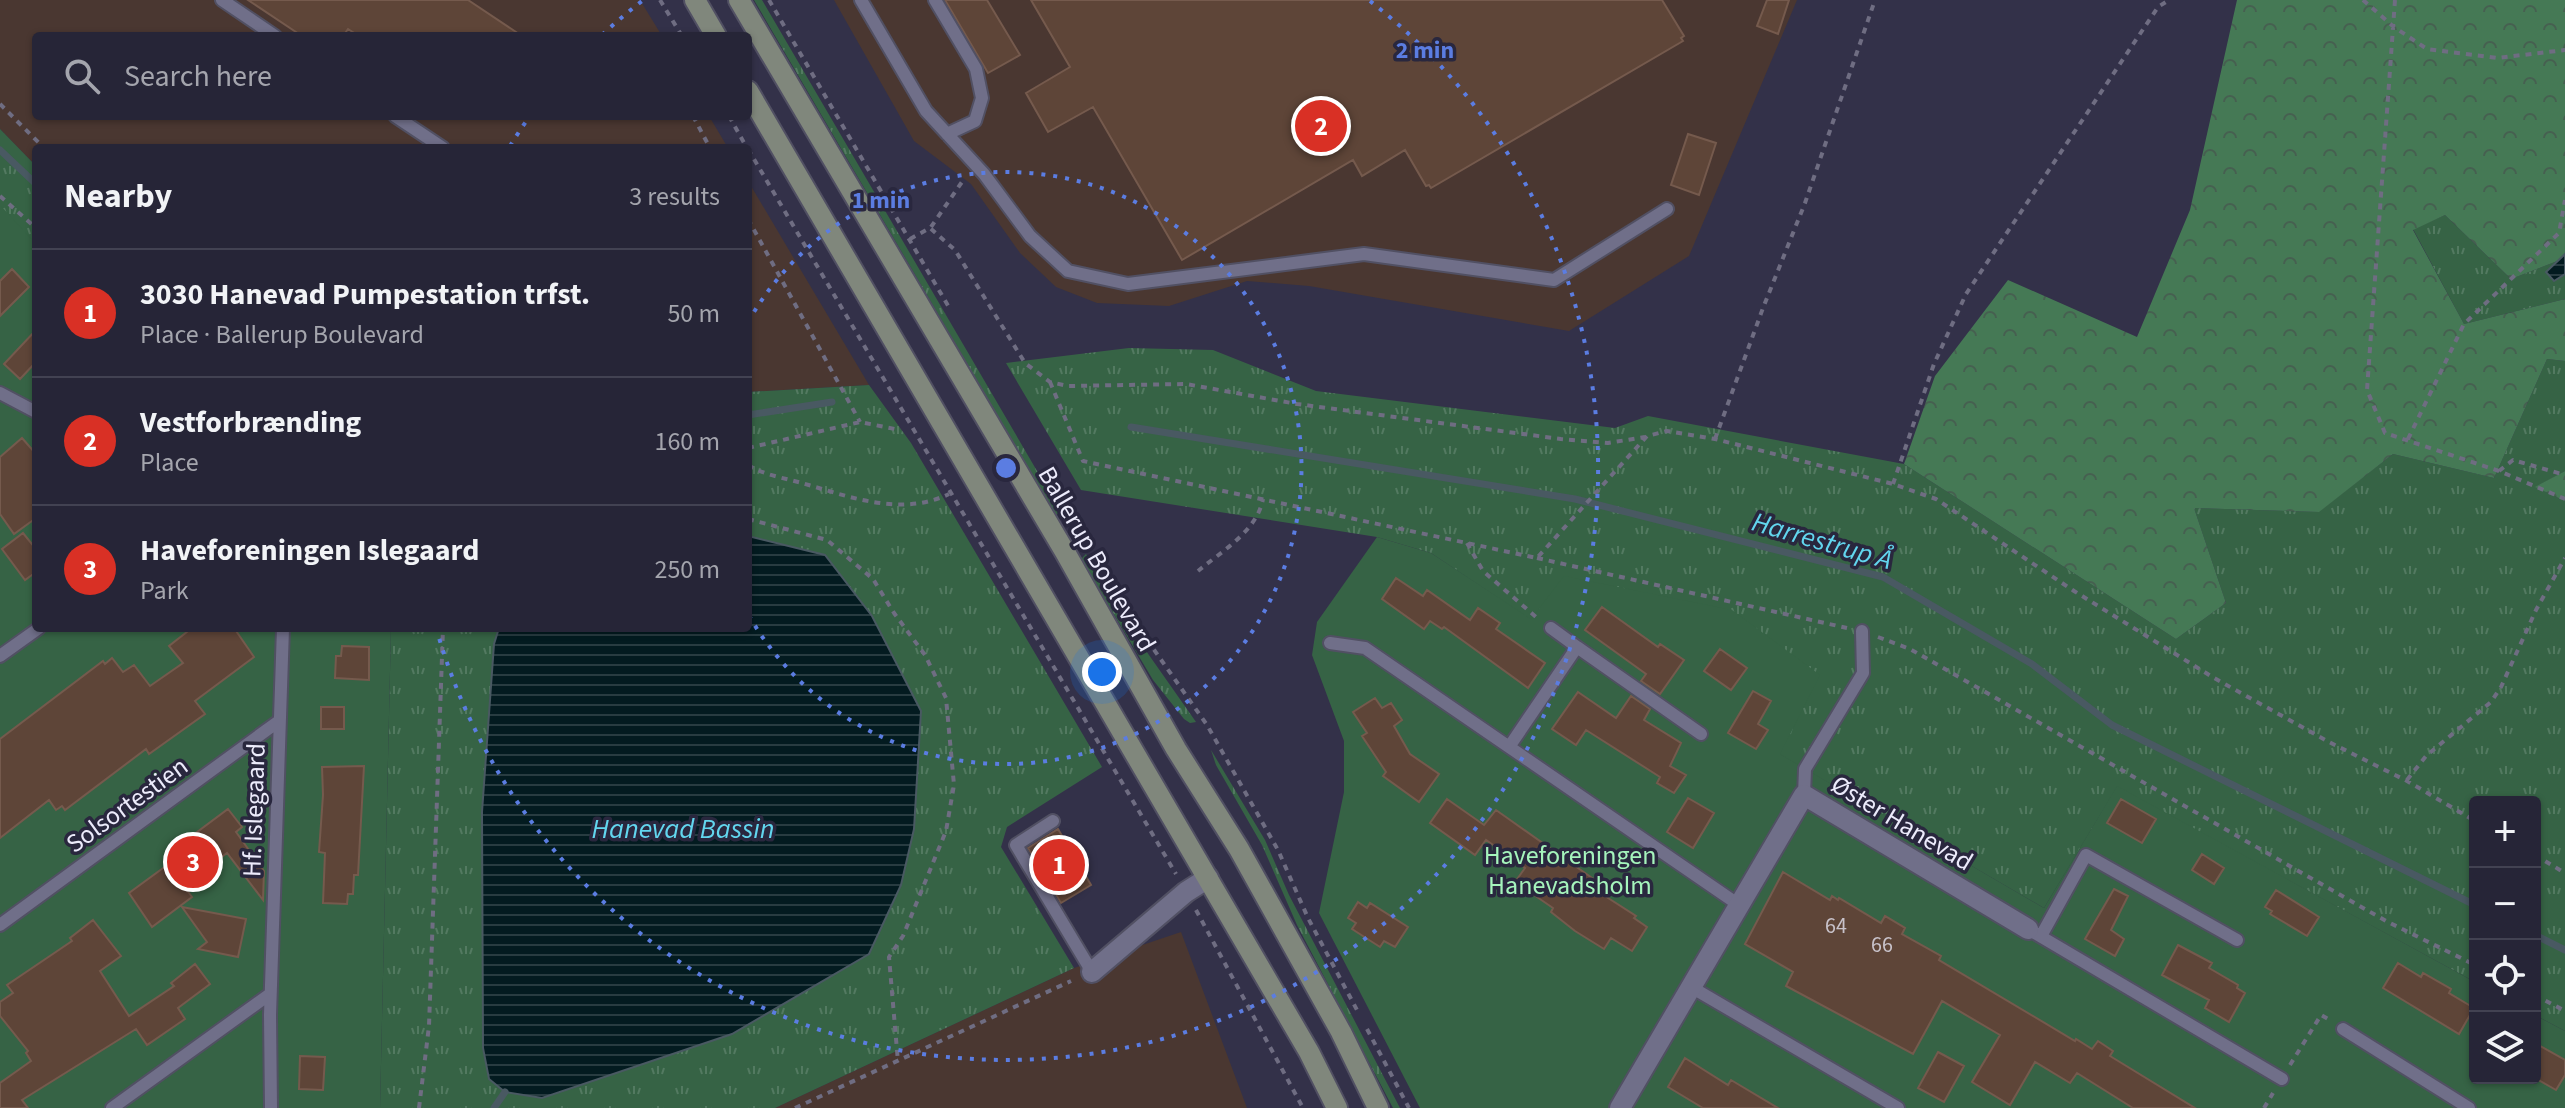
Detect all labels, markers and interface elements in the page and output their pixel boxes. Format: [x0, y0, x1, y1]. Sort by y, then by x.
search box [32, 32, 752, 120]
text: 2 min [1396, 33, 1454, 68]
icon: search [60, 54, 104, 98]
text: Search here [124, 55, 272, 98]
pin: 2 [1295, 96, 1347, 156]
text: Nearby [64, 172, 172, 221]
text: 3 results [629, 178, 720, 215]
text: 1 min [852, 183, 910, 218]
text: 3030 Hanevad Pumpestation trfst. [140, 273, 590, 316]
text: 1 [83, 295, 97, 332]
text: 50 m [667, 295, 720, 332]
text: Place · Ballerup Boulevard [140, 316, 424, 353]
text: Vestforbrænding [140, 401, 361, 444]
text: 2 [83, 423, 97, 460]
text: 160 m [654, 423, 720, 460]
text: Place [140, 444, 199, 481]
centre of rings [992, 454, 1020, 482]
street label: Ballerup Boulevard [1029, 459, 1165, 659]
water label: Harrestrup Å [1747, 502, 1897, 580]
text: Haveforeningen Islegaard [140, 529, 479, 572]
text: 3 [83, 551, 97, 588]
text: 250 m [654, 551, 720, 588]
text: Park [140, 572, 189, 609]
your location [1082, 652, 1122, 692]
street label: Hf. Islegaard [233, 742, 275, 878]
street label: Solsortestien [58, 748, 196, 862]
street label: Øster Hanevad [1824, 766, 1980, 880]
map controls [2469, 796, 2541, 1084]
button: + [2469, 796, 2541, 868]
water label: Hanevad Bassin [591, 809, 775, 849]
pin: 3 [167, 832, 219, 892]
pin: 1 [1033, 835, 1085, 895]
park label: Haveforeningen Hanevadsholm [1484, 837, 1656, 904]
button: − [2469, 868, 2541, 940]
house number: 64 [1825, 910, 1847, 942]
house number: 66 [1871, 929, 1893, 961]
button: locate [2469, 940, 2541, 1012]
button: layers [2469, 1012, 2541, 1084]

